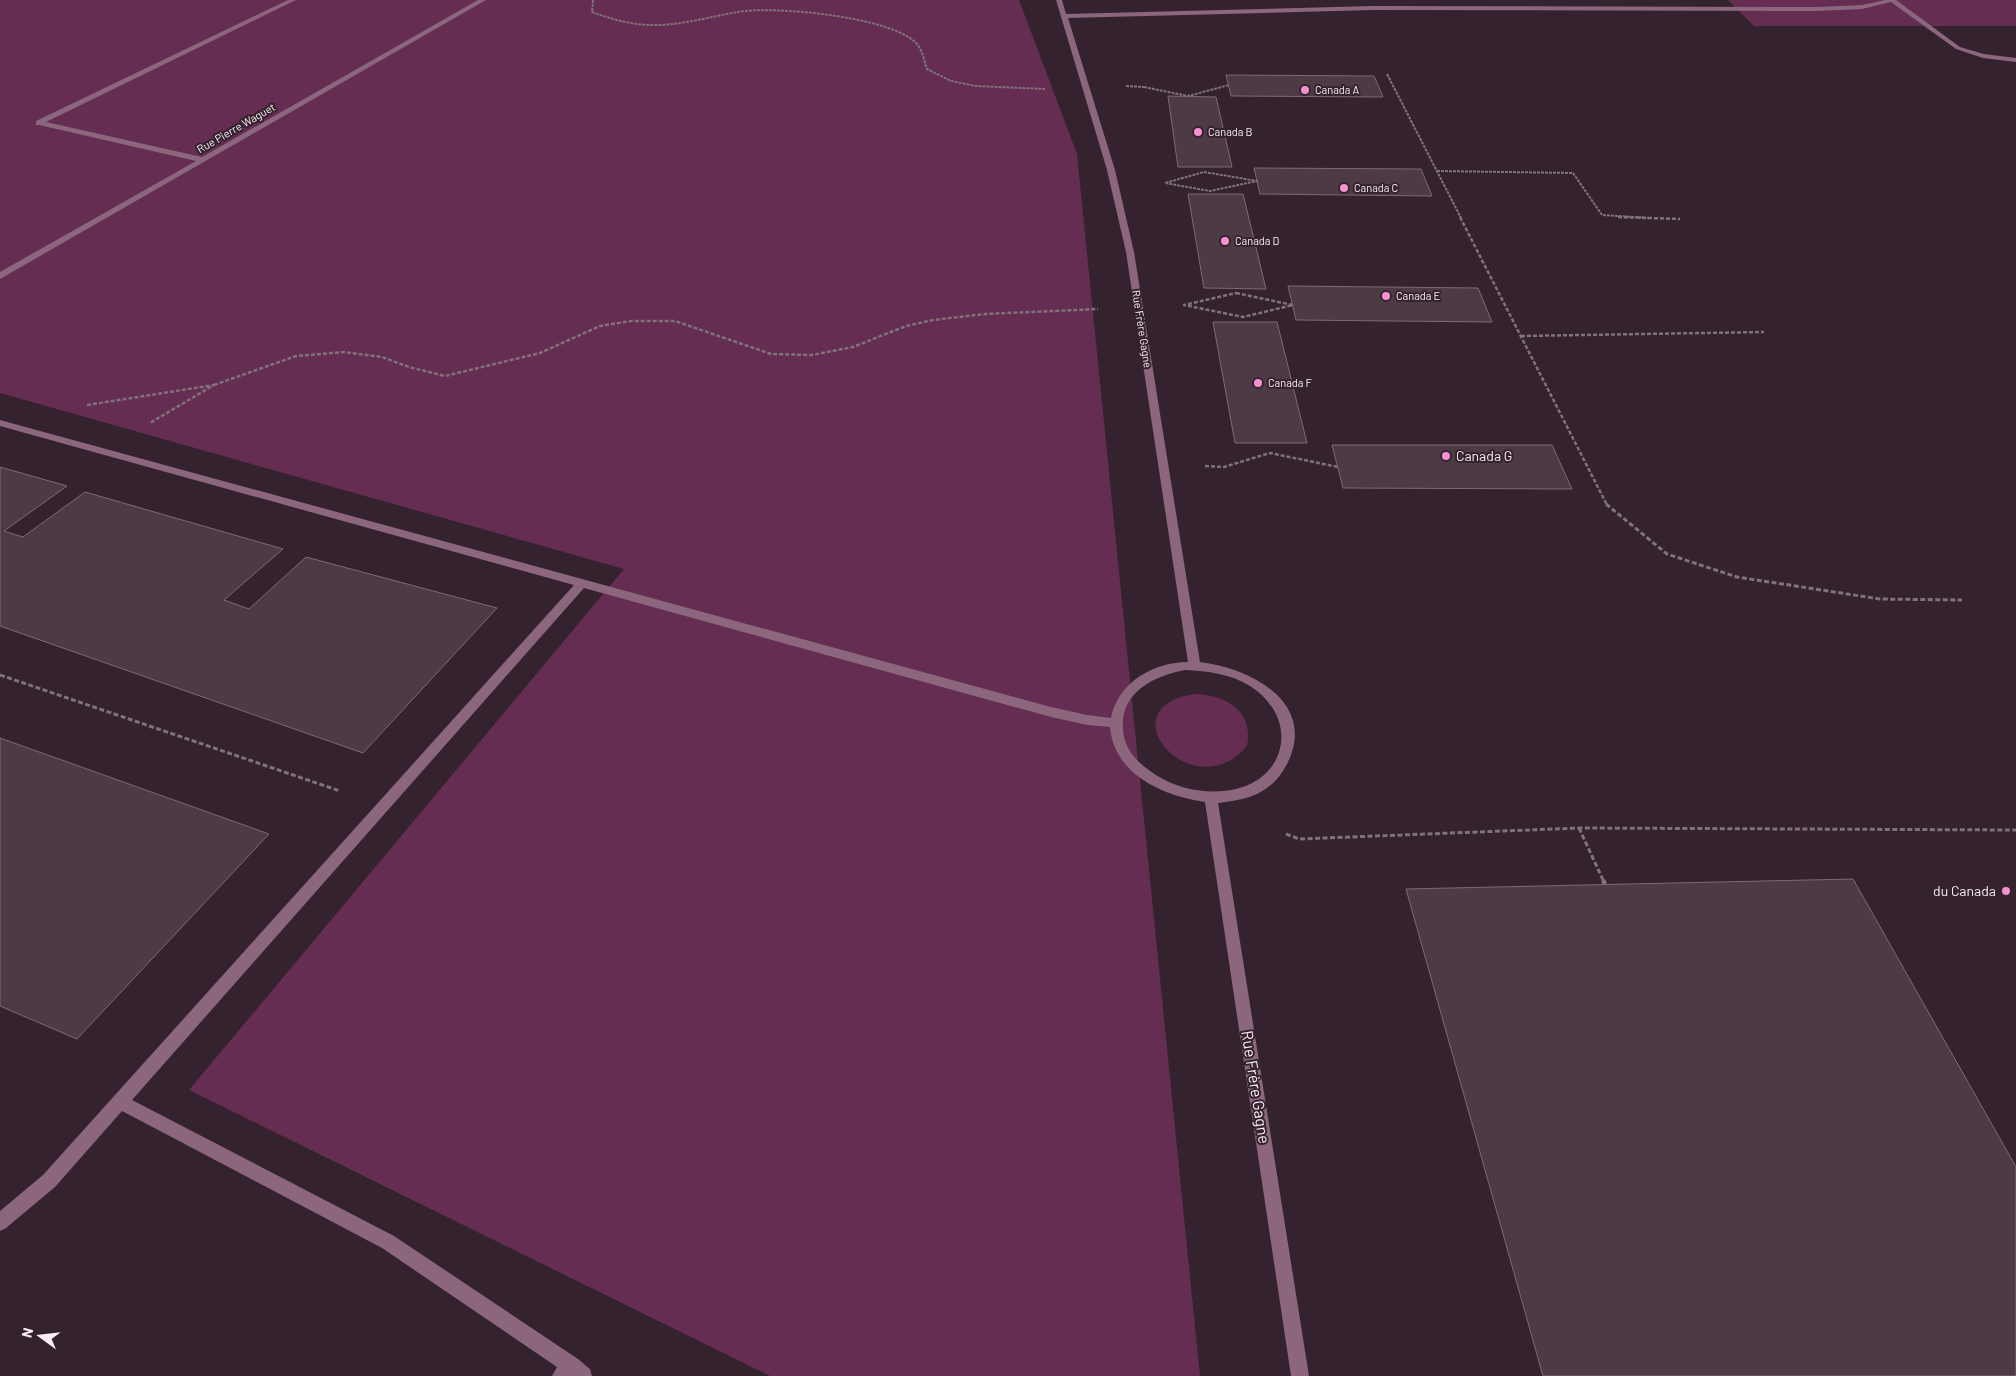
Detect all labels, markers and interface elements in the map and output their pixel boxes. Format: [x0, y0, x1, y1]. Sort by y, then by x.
place label: Canada A [1315, 83, 1360, 96]
marker: Canada A [1299, 84, 1311, 96]
street label: Rue Pierre Waguet [194, 100, 277, 155]
place label: Canada B [1208, 125, 1253, 138]
marker: Canada B [1192, 126, 1204, 138]
place label: Canada C [1354, 181, 1398, 194]
marker: Canada C [1338, 182, 1350, 194]
place label: Canada D [1235, 234, 1280, 247]
marker: Canada D [1219, 235, 1231, 247]
street label: Rue Frère Gagne [1130, 289, 1155, 369]
place label: Canada E [1396, 289, 1441, 302]
marker: Canada E [1380, 290, 1392, 302]
place label: Canada F [1268, 376, 1312, 389]
marker: Canada F [1252, 377, 1264, 389]
place label: Canada G [1456, 447, 1512, 464]
marker: Canada G [1440, 450, 1452, 462]
place label: du Canada [1933, 882, 1996, 899]
marker: du Canada [2000, 885, 2012, 897]
street label: Rue Frère Gagne [1238, 1029, 1275, 1145]
north arrow [15, 1311, 65, 1361]
text: N [18, 1326, 36, 1339]

